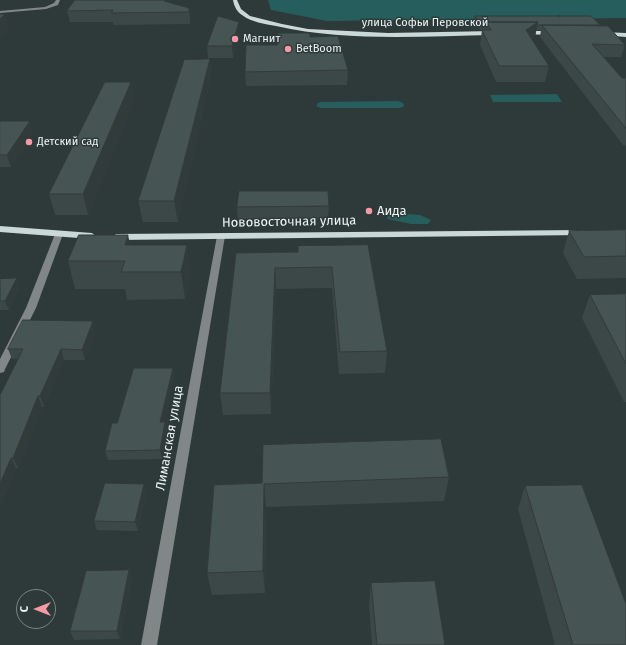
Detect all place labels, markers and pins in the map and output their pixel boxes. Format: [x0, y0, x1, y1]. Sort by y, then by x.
place label: Магнит [243, 32, 280, 46]
marker: Магнит [230, 34, 240, 44]
place label: BetBoom [296, 42, 342, 56]
marker: BetBoom [283, 44, 293, 54]
place label: Детский сад [37, 135, 98, 149]
marker: Детский сад [24, 137, 34, 147]
place label: Аида [377, 203, 407, 219]
marker: Аида [364, 206, 374, 216]

